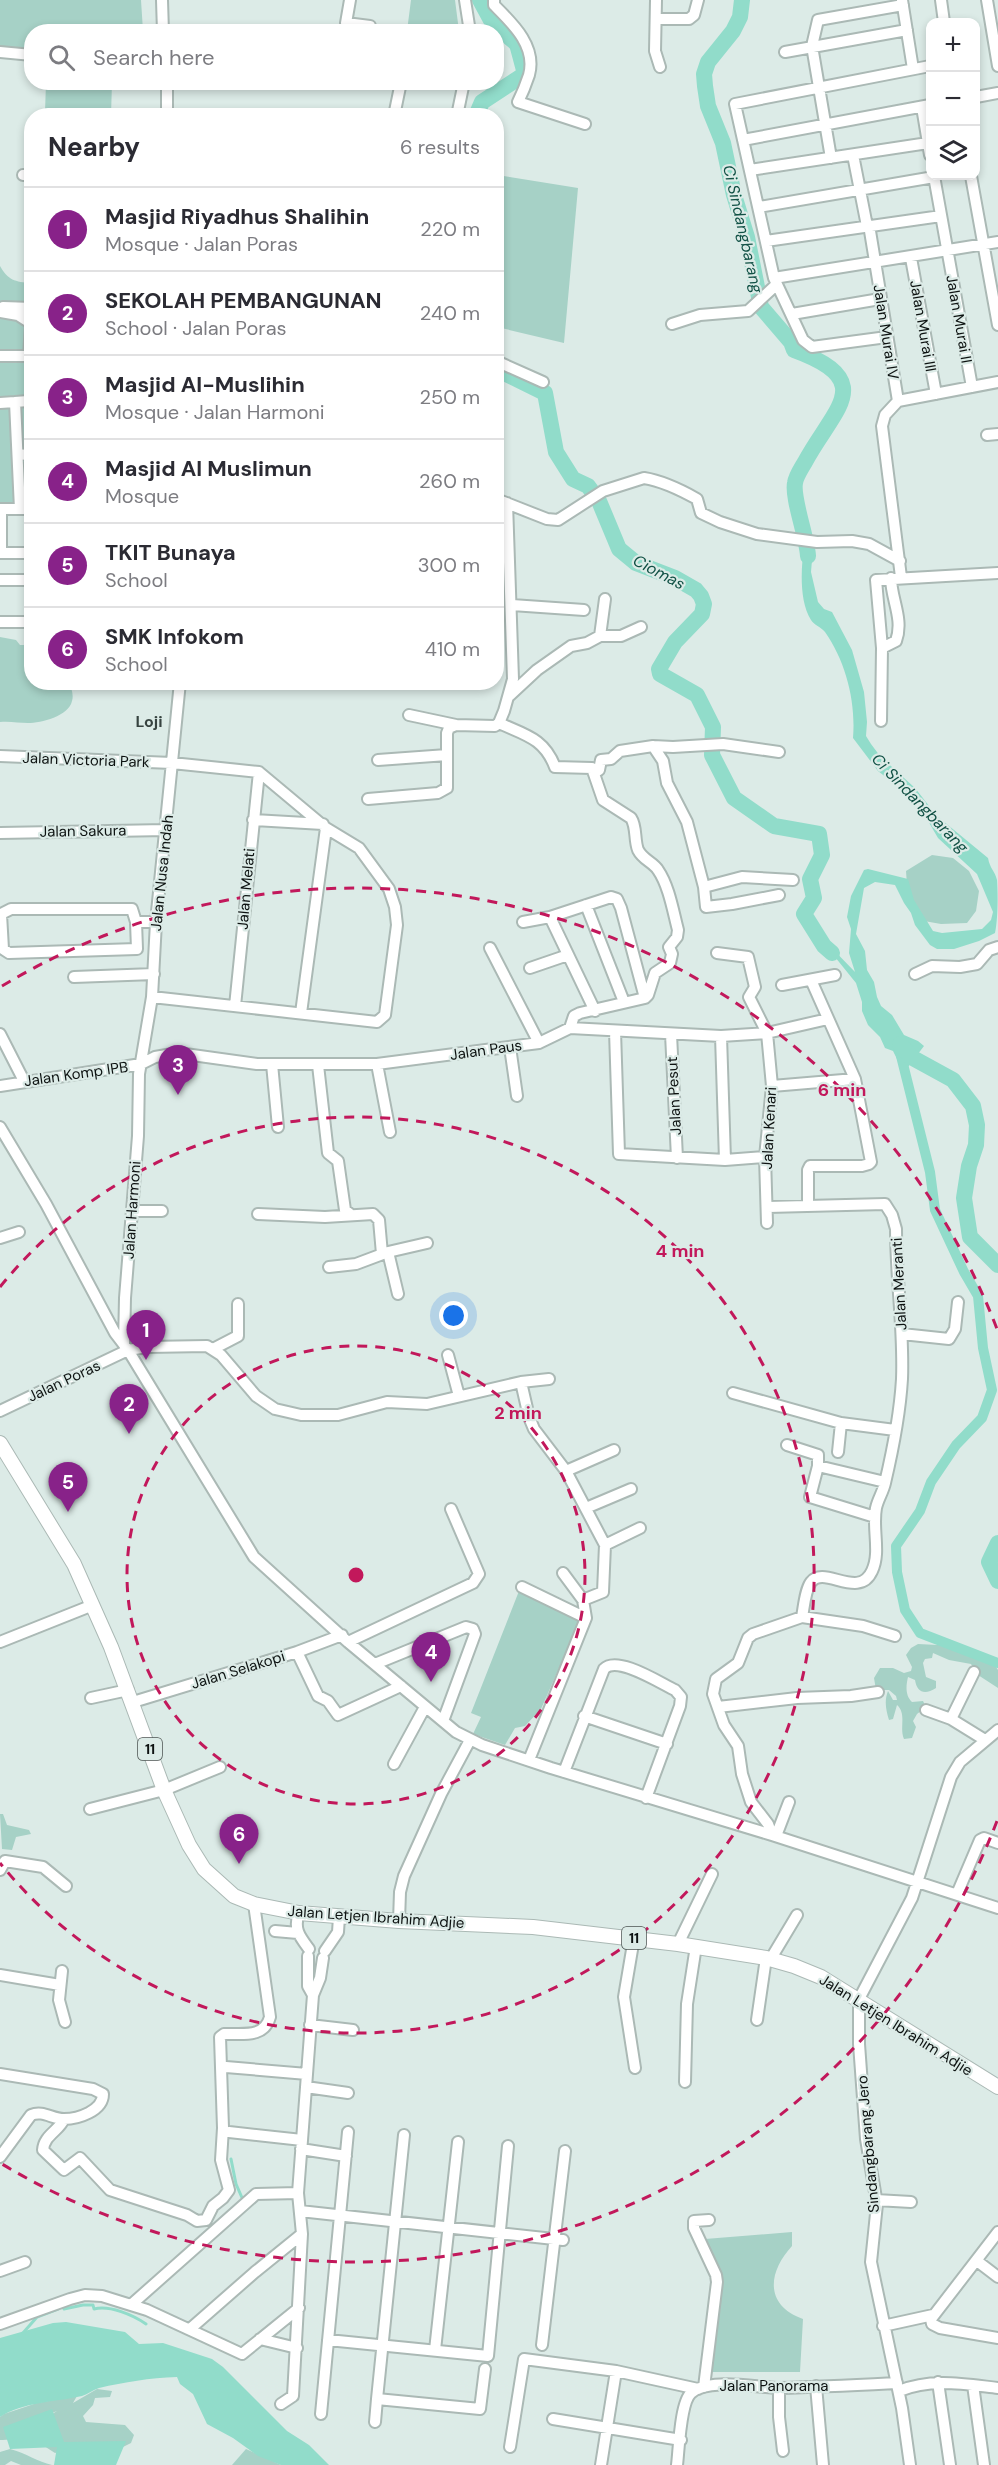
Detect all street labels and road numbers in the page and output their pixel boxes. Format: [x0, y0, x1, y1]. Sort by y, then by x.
street label: Jalan Murai II [941, 273, 977, 365]
street label: Jalan Murai III [905, 279, 941, 373]
street label: Jalan Murai IV [869, 283, 903, 381]
street label: Jalan Victoria Park [22, 748, 150, 772]
street label: Jalan Nusa Indah [146, 814, 178, 932]
street label: Jalan Sakura [40, 820, 126, 842]
street label: Jalan Melati [232, 847, 260, 931]
street label: Jalan Paus [449, 1035, 523, 1065]
street label: Jalan Pesut [662, 1056, 686, 1136]
street label: Jalan Komp IPB [23, 1057, 129, 1091]
street label: Jalan Kenari [757, 1086, 781, 1170]
street label: Jalan Harmoni [119, 1160, 145, 1260]
street label: Jalan Meranti [887, 1237, 911, 1331]
street label: Jalan Poras [24, 1355, 104, 1407]
street label: Jalan Selakopi [188, 1646, 288, 1694]
road number: 11 [138, 1738, 162, 1760]
street label: Jalan Letjen Ibrahim Adjie [287, 1901, 465, 1933]
road number: 11 [622, 1927, 646, 1949]
street label: Jalan Letjen Ibrahim Adjie [816, 1970, 976, 2080]
street label: Sindangbarang Jero [852, 2074, 884, 2214]
street label: Jalan Panorama [719, 2376, 829, 2396]

